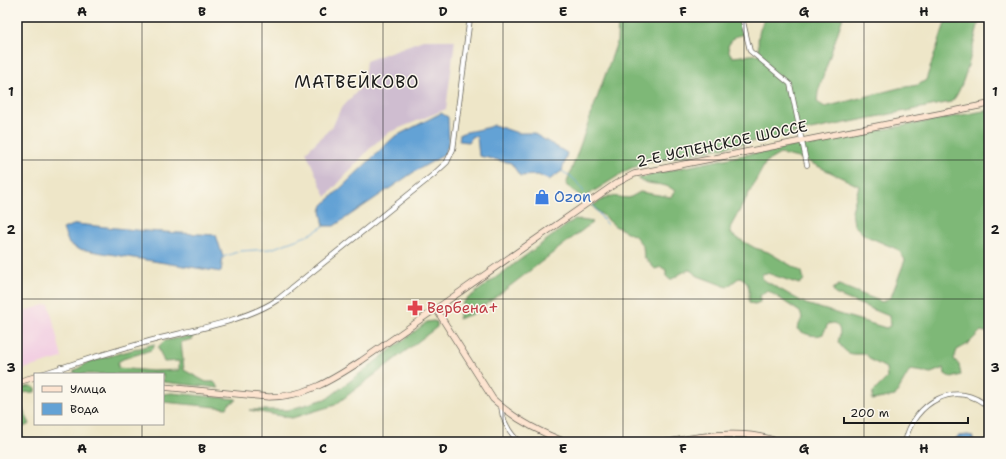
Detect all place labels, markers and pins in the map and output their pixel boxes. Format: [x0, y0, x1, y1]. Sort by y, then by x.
place label: Ozon [554, 187, 591, 207]
shop icon: Ozon [533, 188, 551, 206]
place label: Вербена+ [427, 298, 499, 318]
pharmacy icon: Вербена+ [406, 299, 424, 317]

